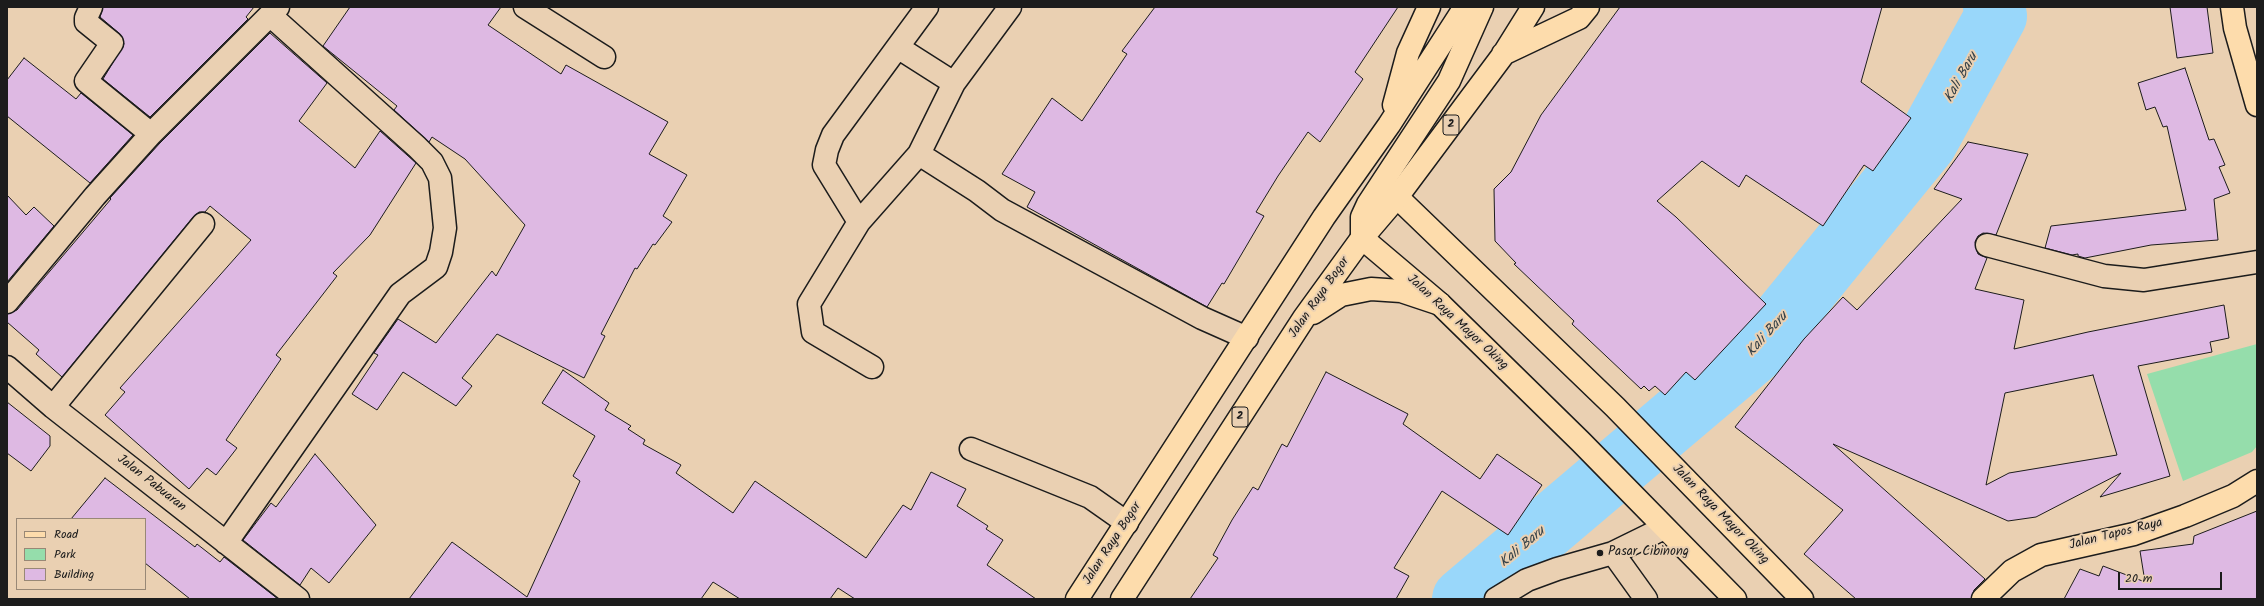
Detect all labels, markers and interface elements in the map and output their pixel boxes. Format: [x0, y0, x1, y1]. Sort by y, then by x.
water label: Kali Baru [1942, 50, 1982, 106]
road number: 2 [1443, 115, 1459, 135]
street label: Jalan Raya Bogor [1286, 255, 1354, 341]
street label: Jalan Raya Mayor Oking [1403, 272, 1511, 374]
water label: Kali Baru [1744, 309, 1792, 361]
road number: 2 [1232, 407, 1248, 427]
street label: Jalan Pabuaran [113, 452, 189, 516]
street label: Jalan Raya Mayor Oking [1668, 462, 1772, 568]
street label: Jalan Raya Bogor [1081, 500, 1145, 588]
street label: Jalan Tapos Raya [2068, 516, 2164, 554]
legend [16, 518, 146, 590]
water label: Kali Baru [1497, 524, 1549, 572]
text: Road [54, 525, 78, 544]
text: Park [54, 545, 76, 564]
place label: Pasar Cibinong [1608, 545, 1689, 561]
marker: Pasar Cibinong [1595, 548, 1605, 558]
scale bar [2120, 564, 2224, 590]
text: Building [54, 565, 94, 584]
text: 20 m [2125, 569, 2152, 588]

